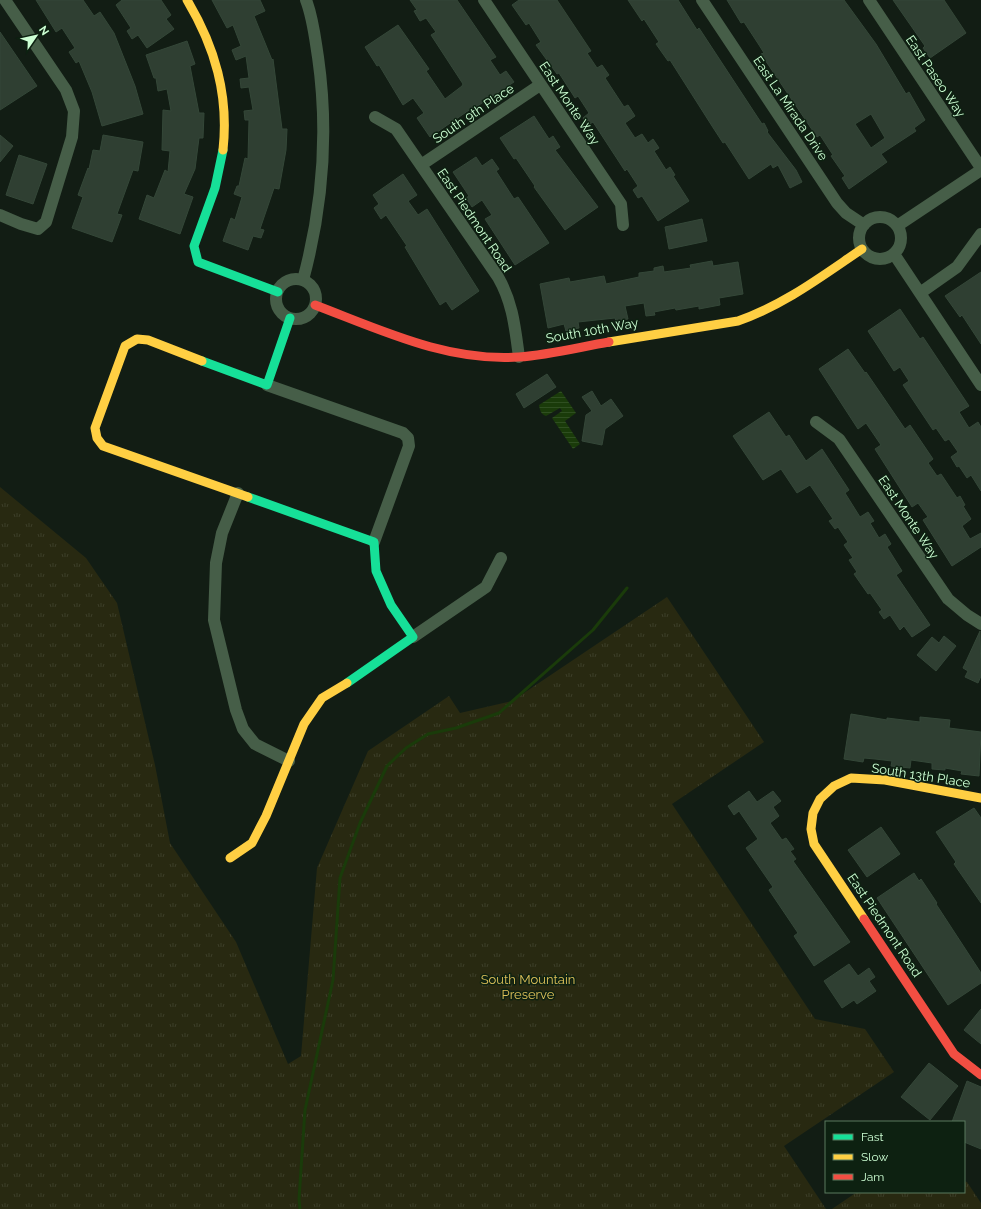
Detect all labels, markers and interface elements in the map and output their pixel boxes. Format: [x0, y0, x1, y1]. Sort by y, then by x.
north arrow [16, 16, 56, 56]
text: N [36, 24, 52, 38]
street label: East Paseo Way [903, 33, 968, 120]
street label: East La Mirada Drive [750, 53, 831, 163]
street label: East Monte Way [536, 59, 603, 148]
street label: South 9th Place [430, 80, 517, 146]
street label: East Piedmont Road [434, 166, 515, 275]
street label: South 10th Way [545, 315, 640, 346]
street label: East Monte Way [875, 473, 942, 562]
street label: South 13th Place [870, 760, 972, 791]
street label: East Piedmont Road [844, 871, 925, 980]
park label: South Mountain Preserve [481, 972, 575, 1002]
legend [825, 1121, 965, 1193]
text: Fast [861, 1130, 884, 1144]
text: Slow [861, 1150, 888, 1164]
text: Jam [861, 1170, 884, 1184]

